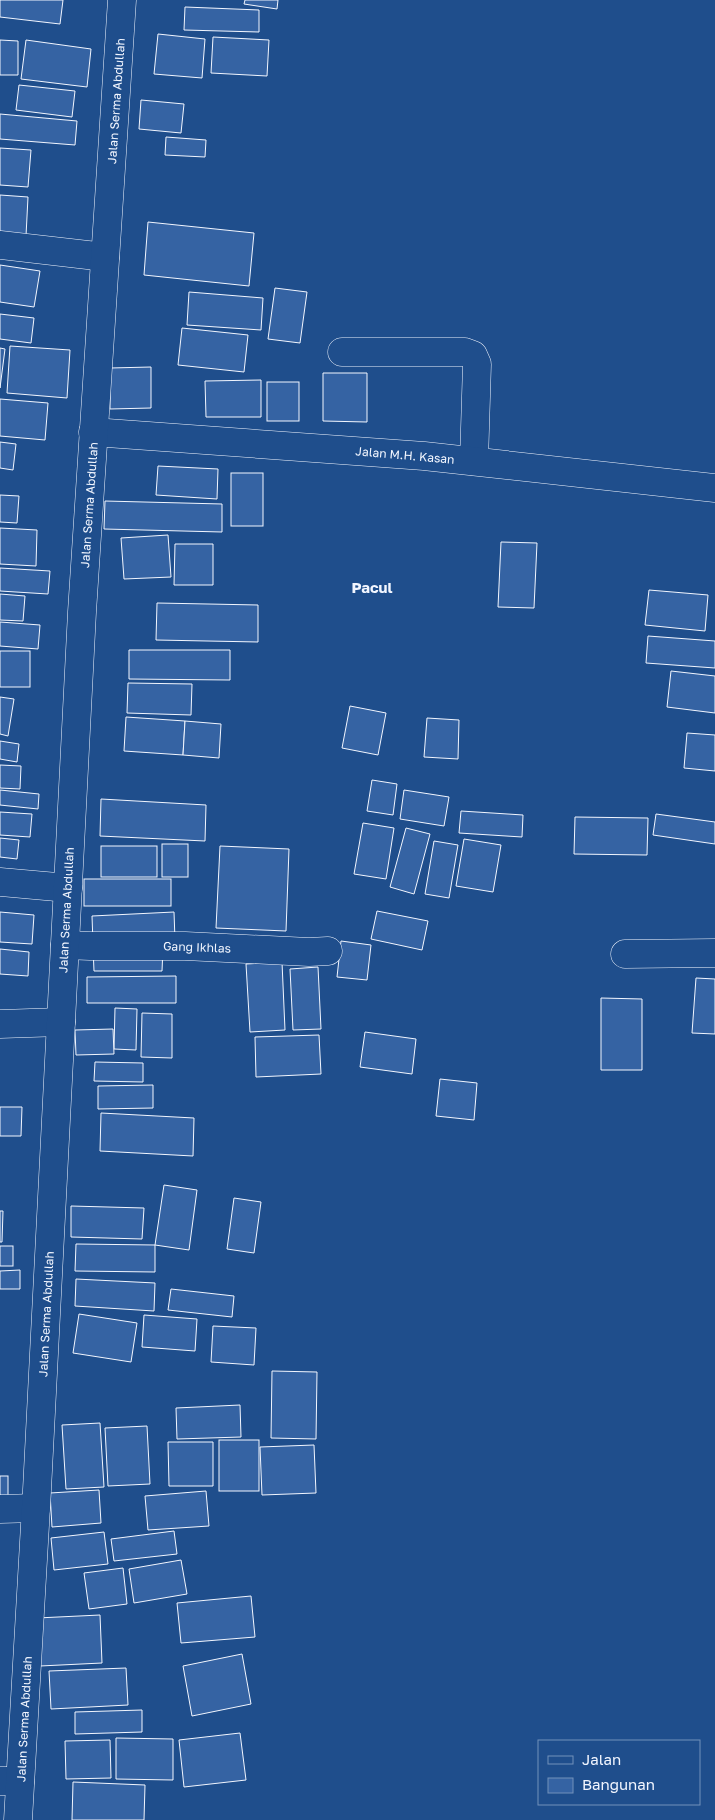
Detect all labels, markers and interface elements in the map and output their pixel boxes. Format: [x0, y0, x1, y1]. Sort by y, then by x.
street label: Jalan Serma Abdullah [104, 38, 128, 164]
street label: Jalan Serma Abdullah [77, 442, 101, 568]
street label: Jalan M.H. Kasan [355, 443, 455, 467]
district label: Pacul [351, 578, 393, 596]
street label: Jalan Serma Abdullah [55, 847, 77, 973]
street label: Gang Ikhlas [163, 938, 231, 956]
street label: Jalan Serma Abdullah [35, 1251, 57, 1377]
street label: Jalan Serma Abdullah [13, 1656, 35, 1782]
legend [538, 1740, 700, 1805]
text: Jalan [582, 1750, 621, 1768]
text: Bangunan [582, 1775, 655, 1793]

